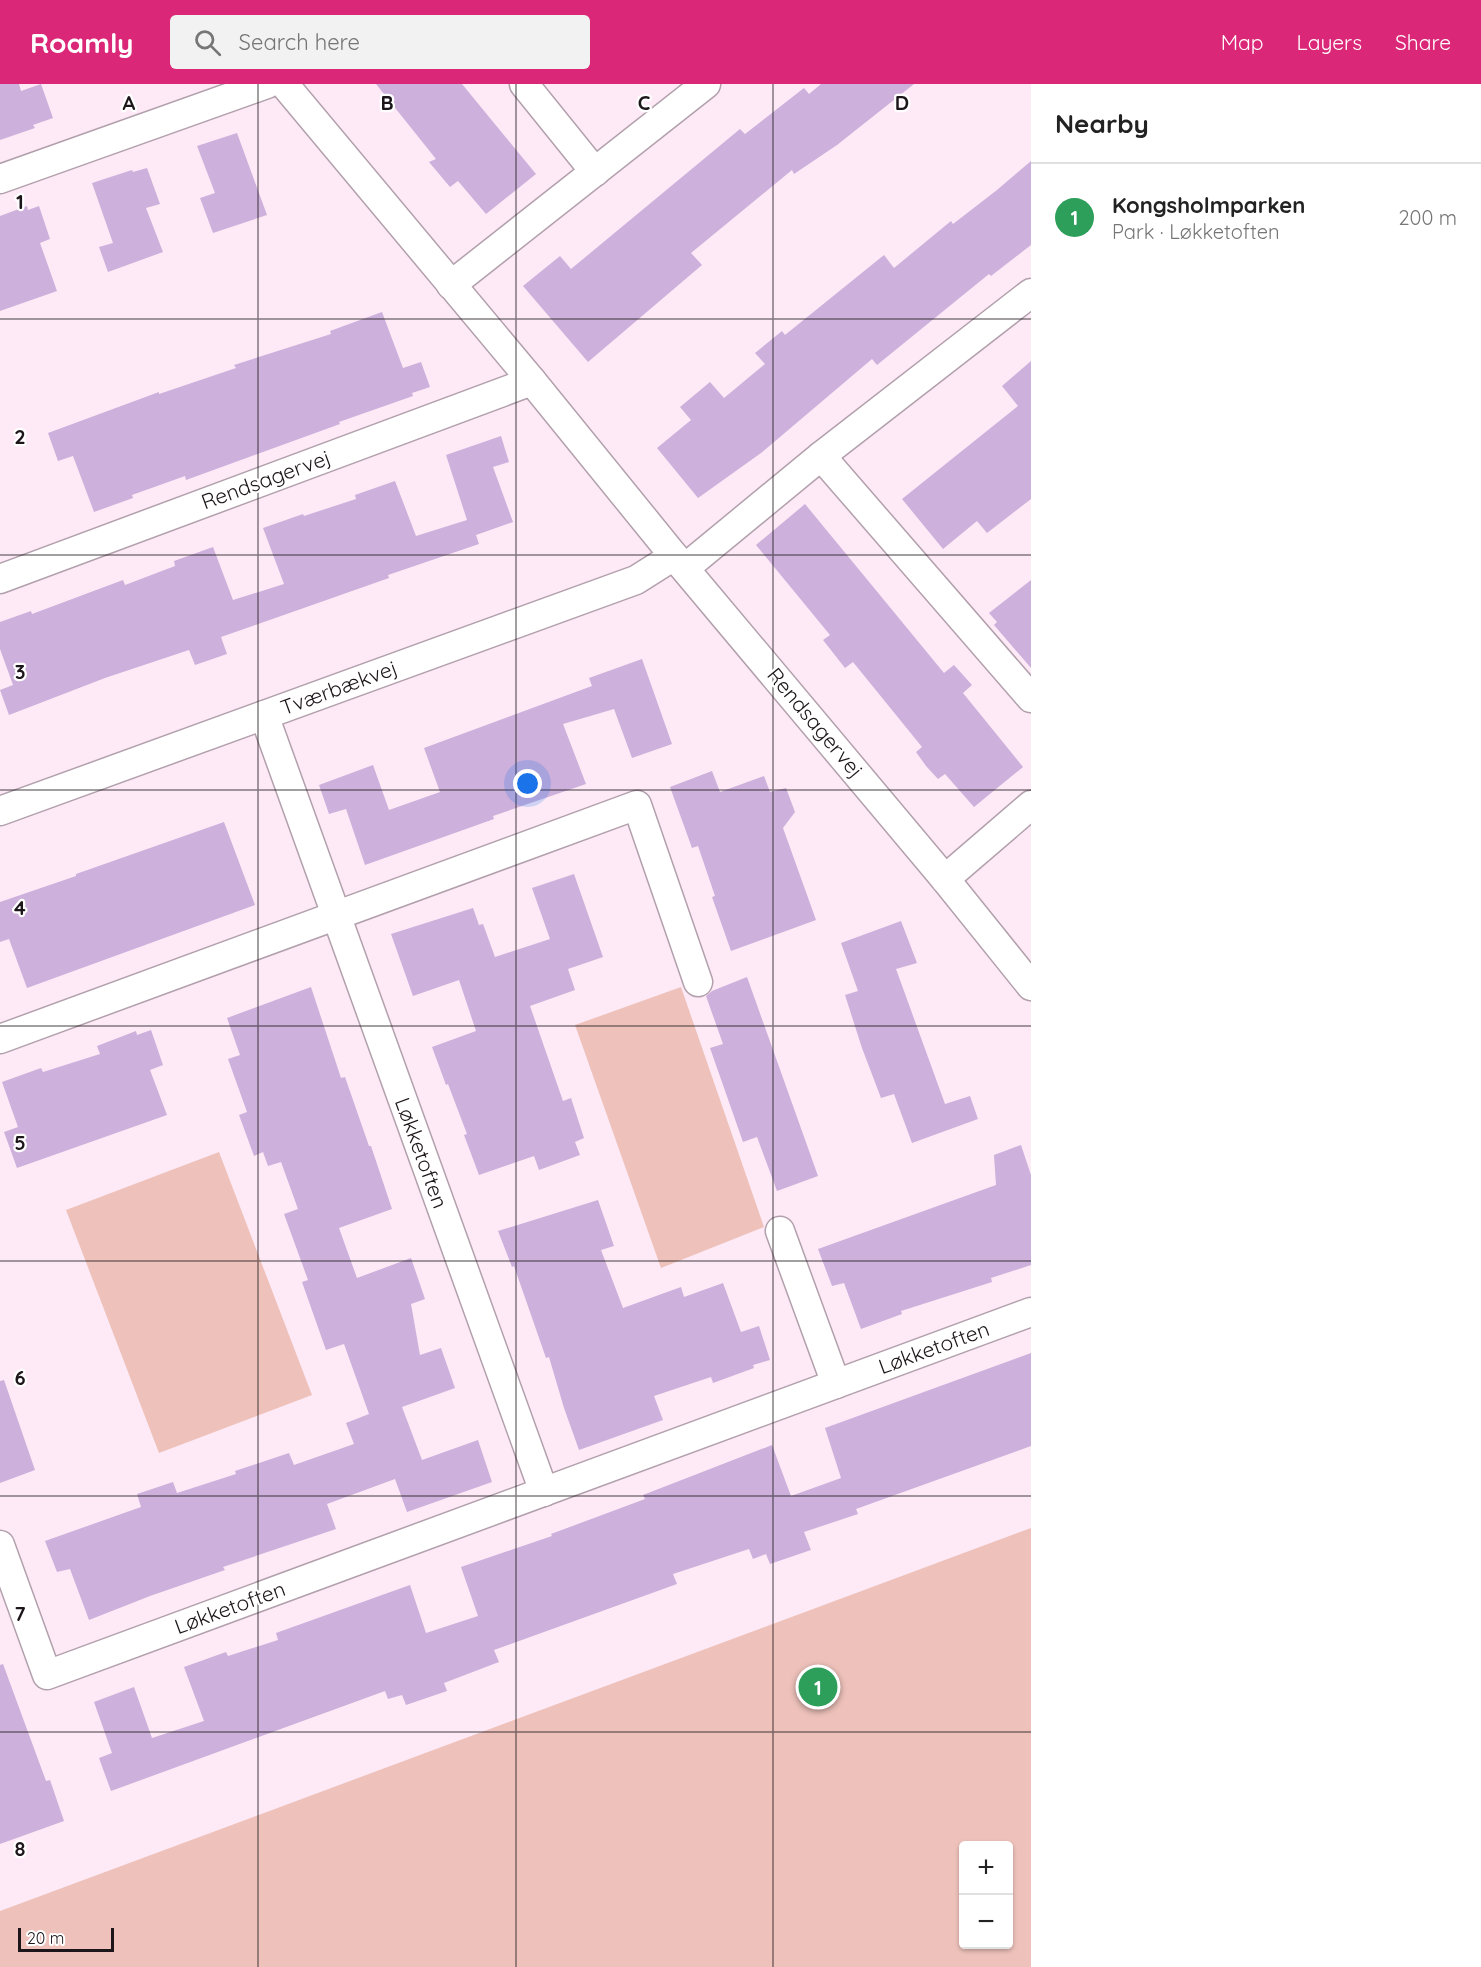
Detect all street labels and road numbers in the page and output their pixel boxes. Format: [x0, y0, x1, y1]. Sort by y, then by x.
street label: Rendsagervej [197, 444, 334, 514]
street label: Tværbækvej [277, 654, 400, 720]
street label: Rendsagervej [762, 662, 869, 783]
street label: Løkketoften [390, 1094, 454, 1212]
street label: Løkketoften [875, 1315, 993, 1379]
street label: Løkketoften [171, 1575, 289, 1639]

